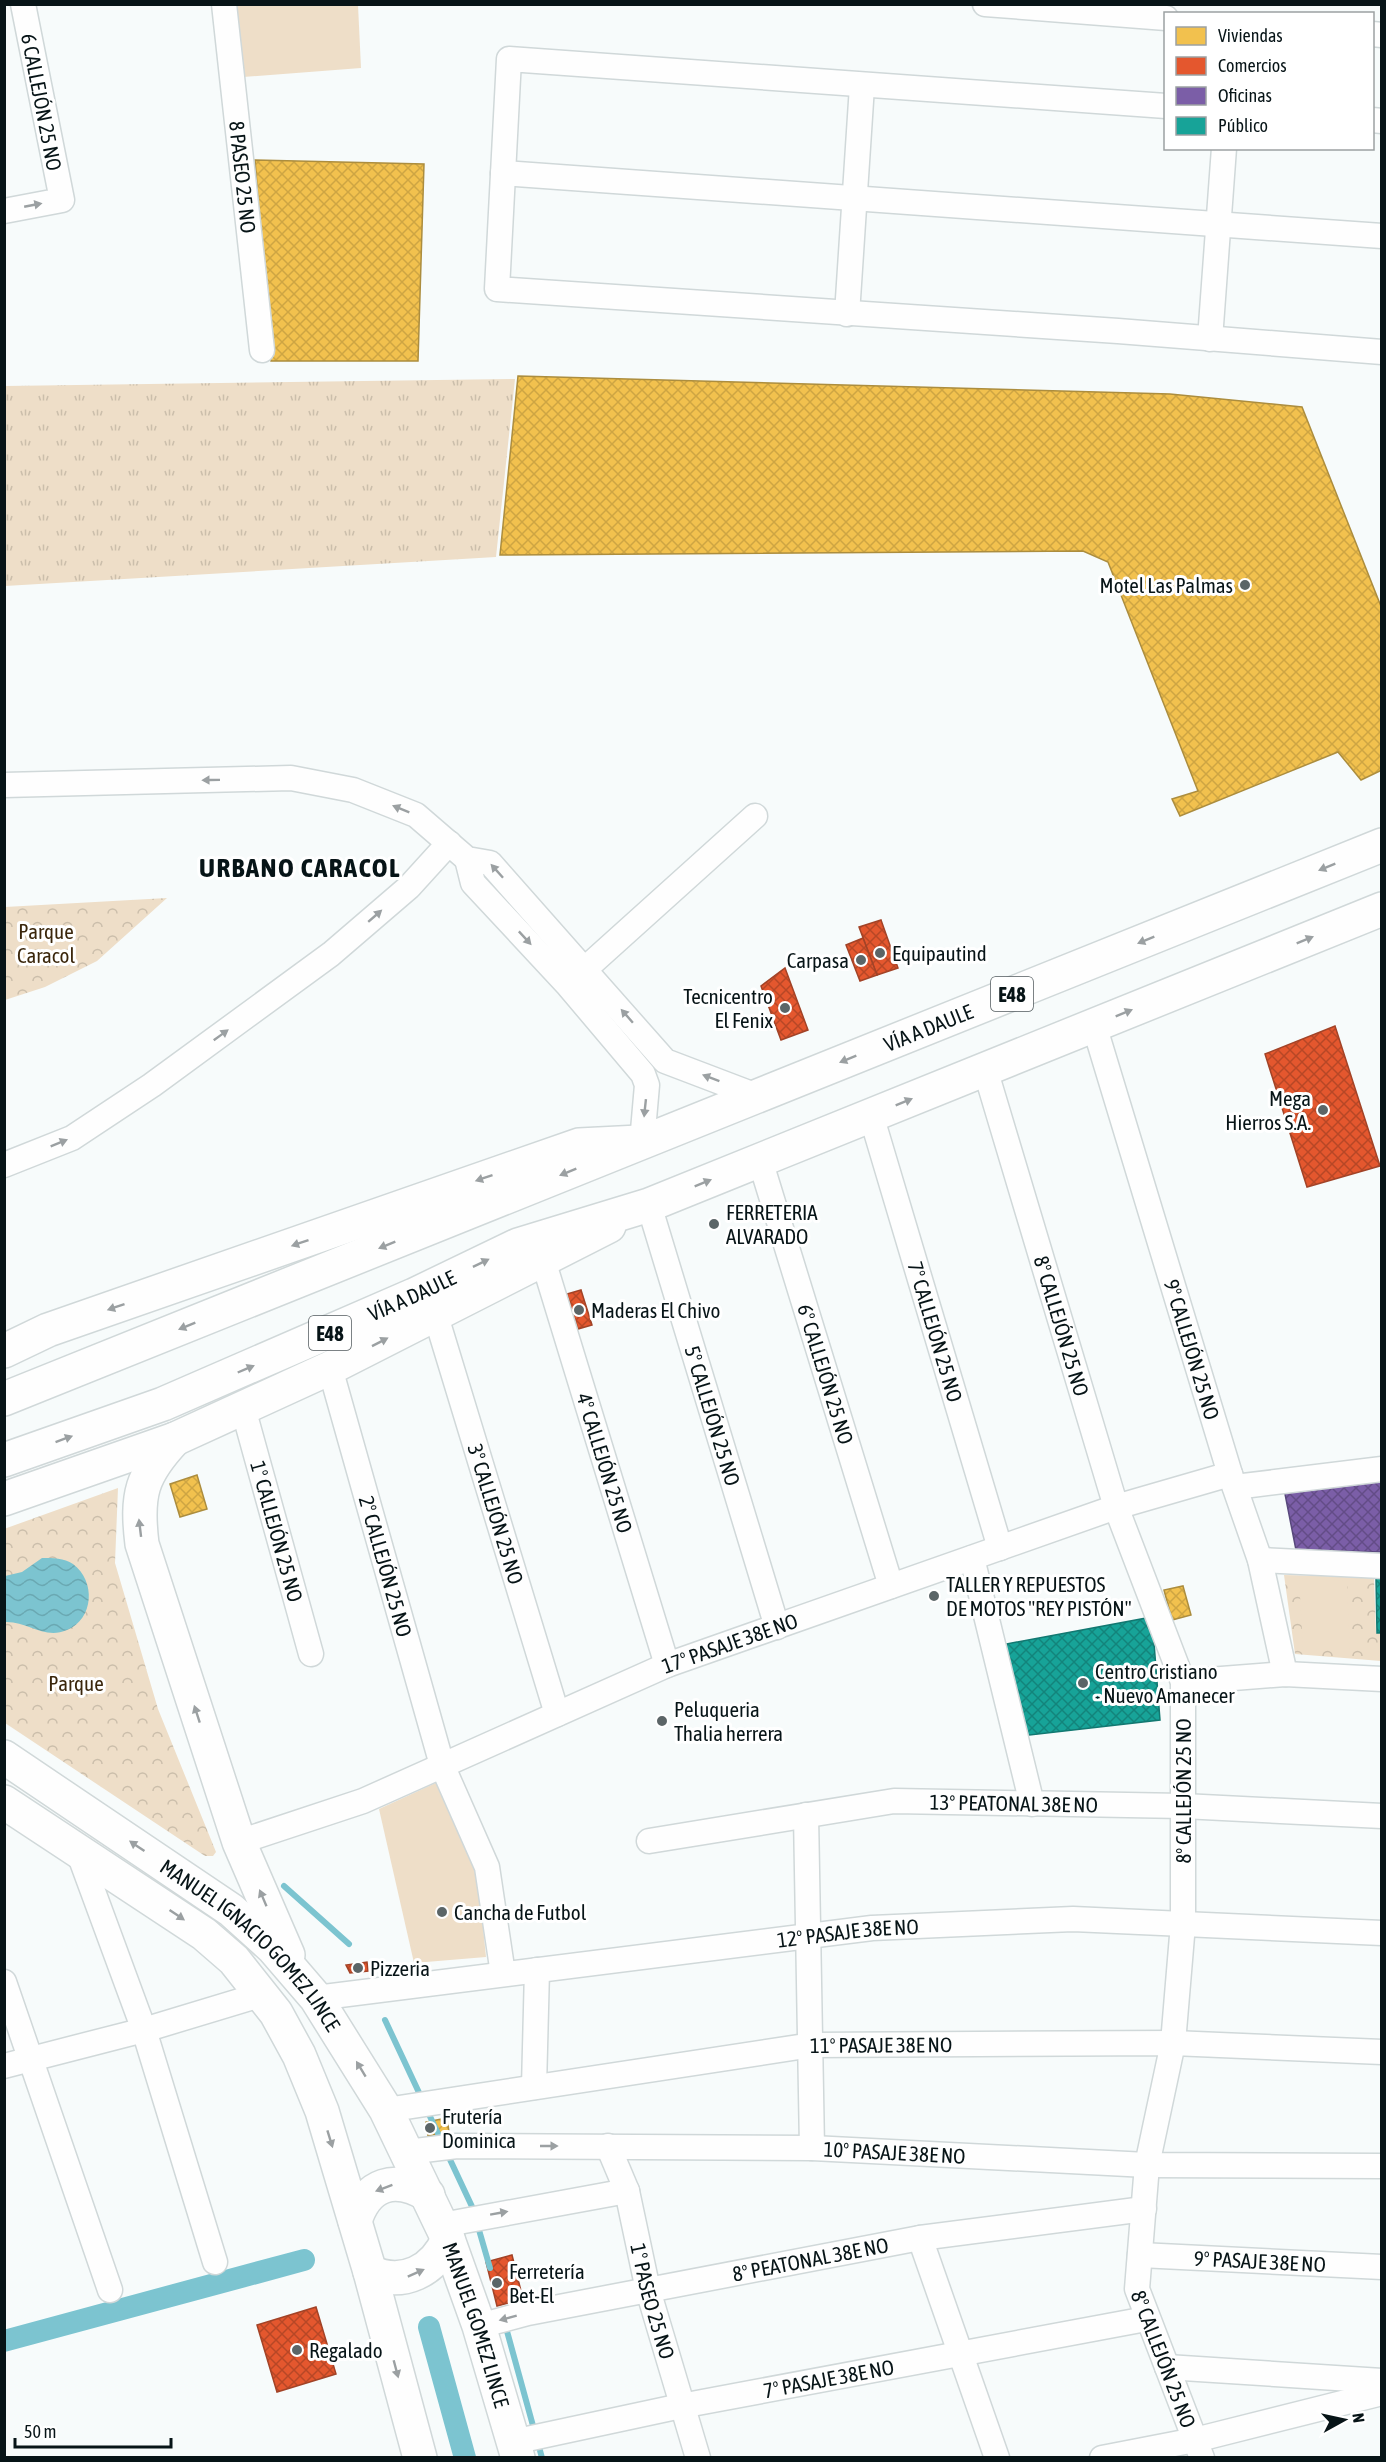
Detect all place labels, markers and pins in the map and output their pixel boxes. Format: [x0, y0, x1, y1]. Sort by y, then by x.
place label: Motel Las Palmas [1100, 573, 1233, 597]
marker: Motel Las Palmas [1238, 578, 1252, 592]
place label: Equipautind [892, 941, 987, 965]
marker: Equipautind [873, 946, 887, 960]
place label: Carpasa [787, 948, 849, 972]
marker: Carpasa [854, 953, 868, 967]
place label: Tecnicentro El Fenix [683, 984, 774, 1032]
marker: Tecnicentro El Fenix [778, 1001, 792, 1015]
place label: Mega Hierros S.A. [1225, 1086, 1311, 1134]
marker: Mega Hierros S.A. [1316, 1103, 1330, 1117]
place label: FERRETERIA ALVARADO [726, 1200, 818, 1248]
marker: FERRETERIA ALVARADO [707, 1217, 721, 1231]
place label: Maderas El Chivo [591, 1298, 720, 1322]
marker: Maderas El Chivo [572, 1303, 586, 1317]
place label: TALLER Y REPUESTOS DE MOTOS "REY PISTÓN" [946, 1572, 1132, 1620]
marker: TALLER Y REPUESTOS DE MOTOS "REY PISTÓN" [927, 1589, 941, 1603]
place label: Centro Cristiano - Nuevo Amanecer [1095, 1659, 1235, 1707]
marker: Centro Cristiano - Nuevo Amanecer [1076, 1676, 1090, 1690]
place label: Peluqueria Thalia herrera [674, 1697, 783, 1745]
marker: Peluqueria Thalia herrera [655, 1714, 669, 1728]
place label: Cancha de Futbol [454, 1900, 587, 1924]
marker: Cancha de Futbol [435, 1905, 449, 1919]
place label: Pizzeria [370, 1956, 430, 1980]
marker: Pizzeria [351, 1961, 365, 1975]
place label: Frutería Dominica [442, 2104, 516, 2152]
marker: Frutería Dominica [423, 2121, 437, 2135]
place label: Ferretería Bet-El [509, 2259, 585, 2307]
marker: Ferretería Bet-El [490, 2276, 504, 2290]
place label: Regalado [309, 2338, 383, 2362]
marker: Regalado [290, 2343, 304, 2357]

